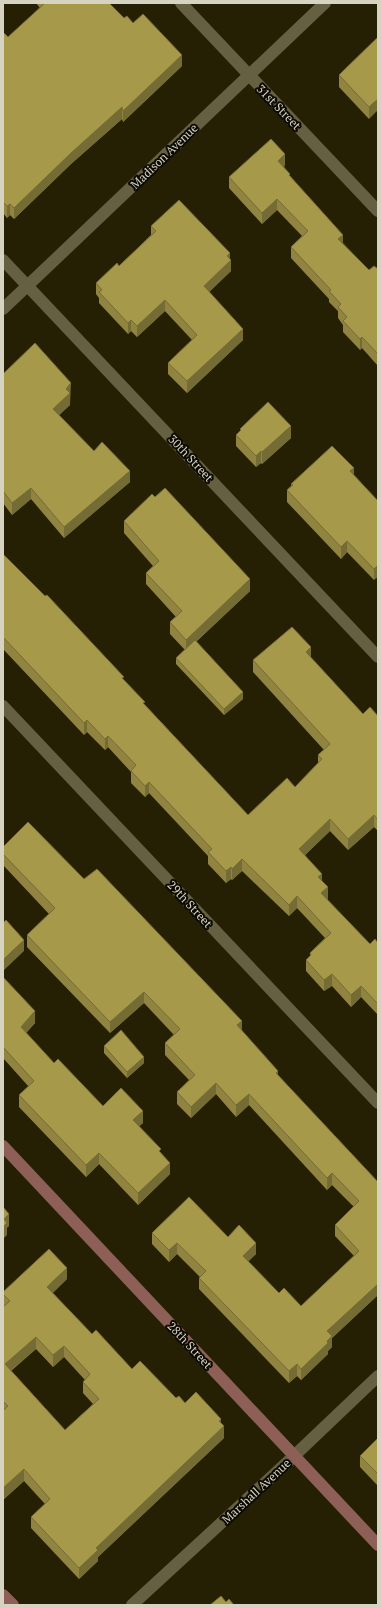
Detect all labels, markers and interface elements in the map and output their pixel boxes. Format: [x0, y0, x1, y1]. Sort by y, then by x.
street label: 31st Street [254, 81, 305, 133]
street label: Madison Avenue [127, 120, 201, 192]
street label: 30th Street [165, 431, 217, 485]
street label: 29th Street [164, 877, 216, 931]
street label: 28th Street [164, 1318, 216, 1372]
street label: Marshall Avenue [218, 1455, 294, 1527]

